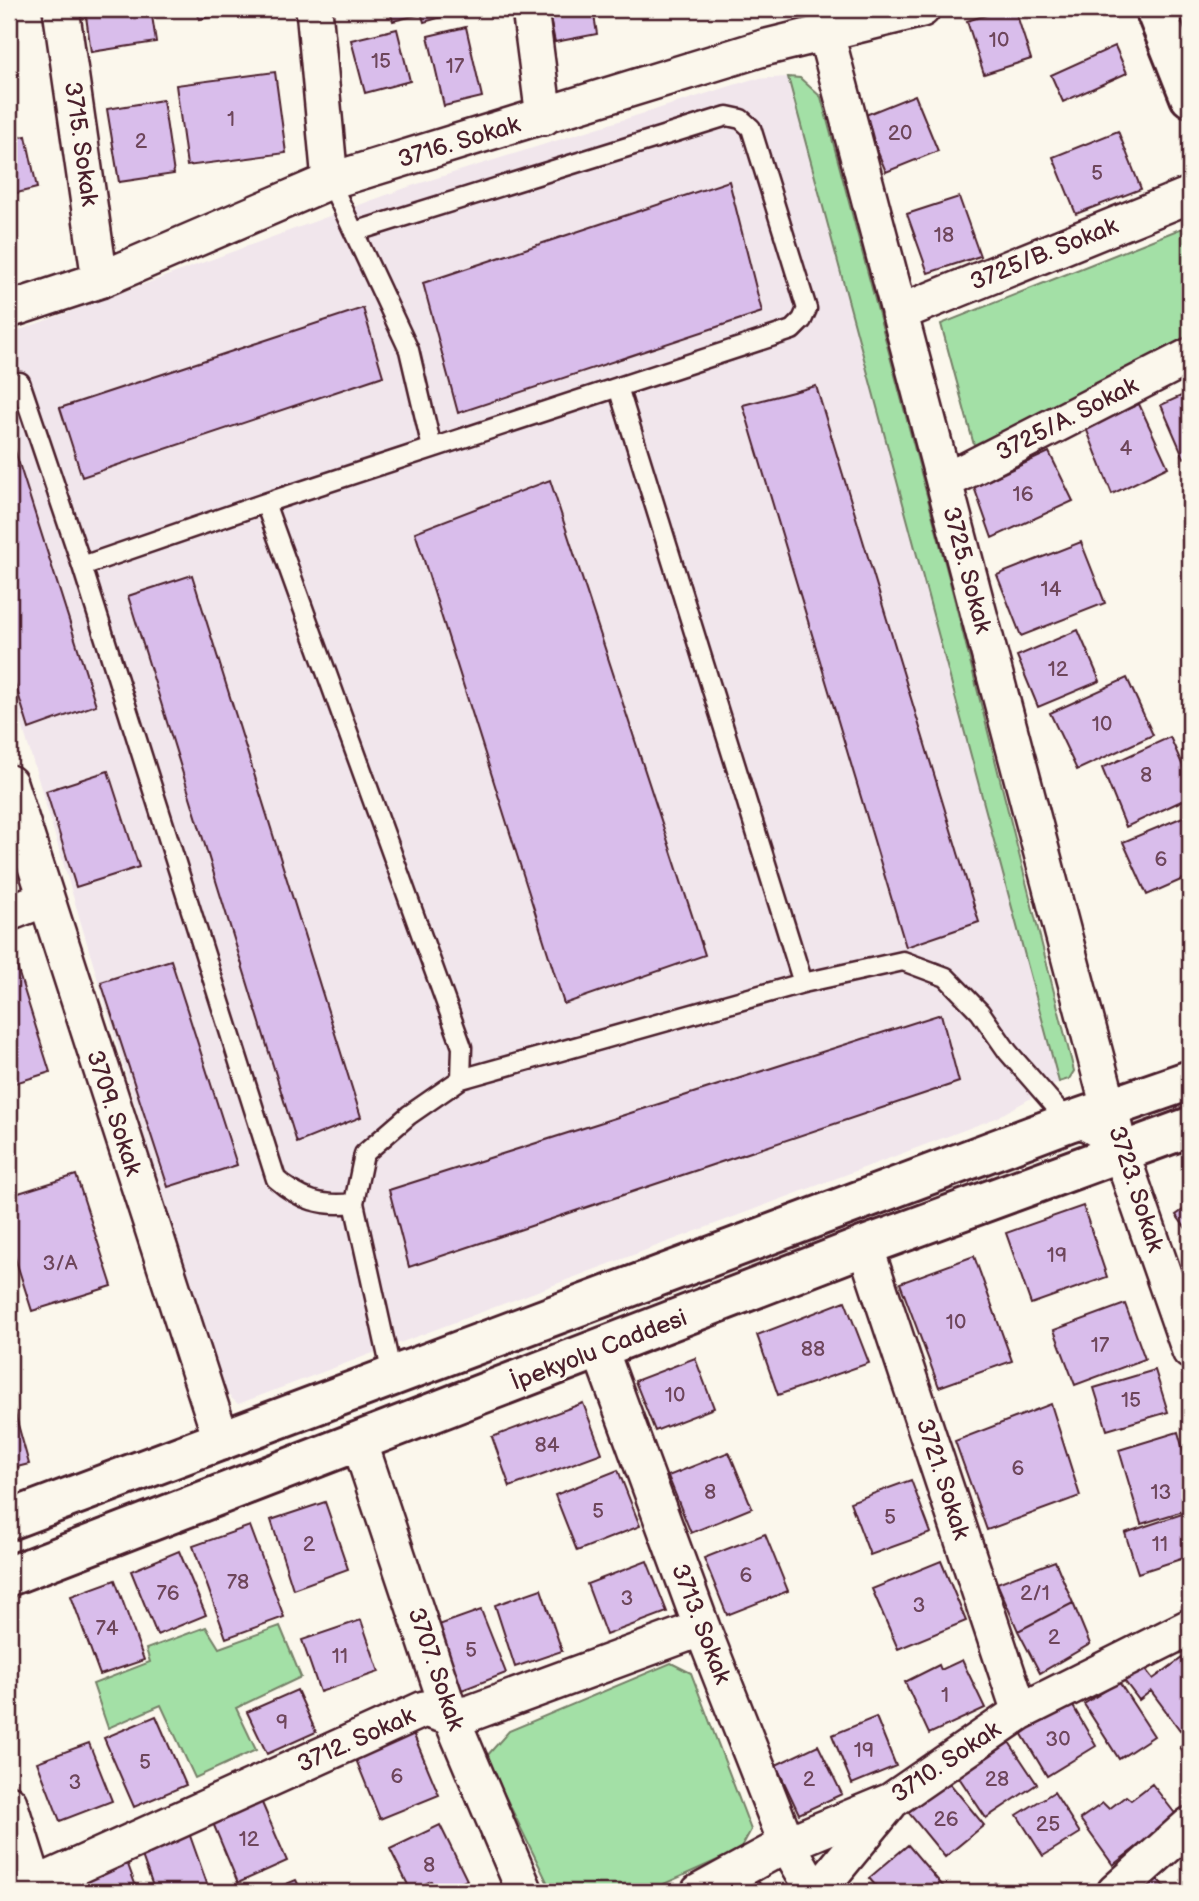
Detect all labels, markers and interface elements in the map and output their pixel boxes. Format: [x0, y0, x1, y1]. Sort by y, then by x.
house number: 10 [989, 28, 1009, 53]
house number: 15 [371, 49, 391, 74]
house number: 17 [446, 54, 465, 79]
street label: 3715. Sokak [58, 80, 104, 208]
house number: 1 [227, 107, 235, 132]
street label: 3716. Sokak [394, 110, 524, 174]
house number: 20 [888, 121, 912, 146]
house number: 2 [135, 129, 148, 154]
house number: 5 [1091, 161, 1103, 186]
street label: 3725/B. Sokak [966, 211, 1122, 297]
house number: 18 [934, 223, 954, 248]
street label: 3725/A. Sokak [991, 371, 1143, 467]
house number: 4 [1120, 436, 1133, 461]
house number: 16 [1013, 482, 1034, 507]
street label: 3725. Sokak [936, 503, 998, 637]
house number: 14 [1041, 577, 1062, 602]
house number: 12 [1048, 657, 1069, 682]
house number: 10 [1092, 712, 1112, 737]
house number: 8 [1140, 763, 1152, 788]
house number: 6 [1155, 847, 1168, 872]
street label: 3709. Sokak [80, 1047, 148, 1180]
street label: 3723. Sokak [1102, 1122, 1170, 1256]
house number: 19 [1047, 1243, 1067, 1268]
house number: 3/A [42, 1251, 78, 1276]
street label: İpekyolu Caddesi [507, 1303, 691, 1397]
house number: 10 [946, 1310, 966, 1335]
house number: 17 [1091, 1333, 1110, 1358]
house number: 88 [801, 1337, 825, 1362]
house number: 10 [665, 1383, 685, 1408]
house number: 15 [1121, 1388, 1141, 1413]
street label: 3721. Sokak [910, 1415, 976, 1543]
house number: 84 [534, 1433, 560, 1458]
house number: 6 [1012, 1456, 1025, 1481]
house number: 8 [704, 1480, 716, 1505]
house number: 13 [1150, 1480, 1172, 1505]
house number: 5 [592, 1499, 604, 1524]
house number: 5 [884, 1505, 896, 1530]
house number: 2 [303, 1532, 316, 1557]
house number: 11 [1152, 1532, 1168, 1557]
street label: 3713. Sokak [665, 1560, 737, 1688]
house number: 6 [740, 1563, 753, 1588]
house number: 78 [227, 1570, 249, 1595]
house number: 76 [156, 1581, 180, 1606]
house number: 2/1 [1020, 1581, 1050, 1606]
house number: 3 [621, 1586, 633, 1611]
house number: 3 [913, 1593, 925, 1618]
street label: 3707. Sokak [401, 1604, 471, 1734]
house number: 74 [95, 1616, 119, 1641]
house number: 2 [1048, 1625, 1061, 1650]
house number: 5 [465, 1638, 477, 1663]
house number: 11 [332, 1644, 348, 1669]
house number: 1 [941, 1683, 949, 1708]
street label: 3712. Sokak [293, 1701, 419, 1779]
house number: 9 [276, 1710, 288, 1735]
street label: 3710. Sokak [886, 1715, 1006, 1809]
house number: 30 [1045, 1727, 1071, 1752]
house number: 19 [854, 1738, 874, 1763]
house number: 5 [139, 1750, 151, 1775]
house number: 6 [391, 1764, 404, 1789]
house number: 2 [803, 1767, 816, 1792]
house number: 28 [985, 1767, 1009, 1792]
house number: 3 [69, 1770, 81, 1795]
house number: 26 [933, 1807, 959, 1832]
house number: 25 [1036, 1812, 1060, 1837]
house number: 12 [239, 1827, 260, 1852]
house number: 8 [423, 1853, 435, 1878]

